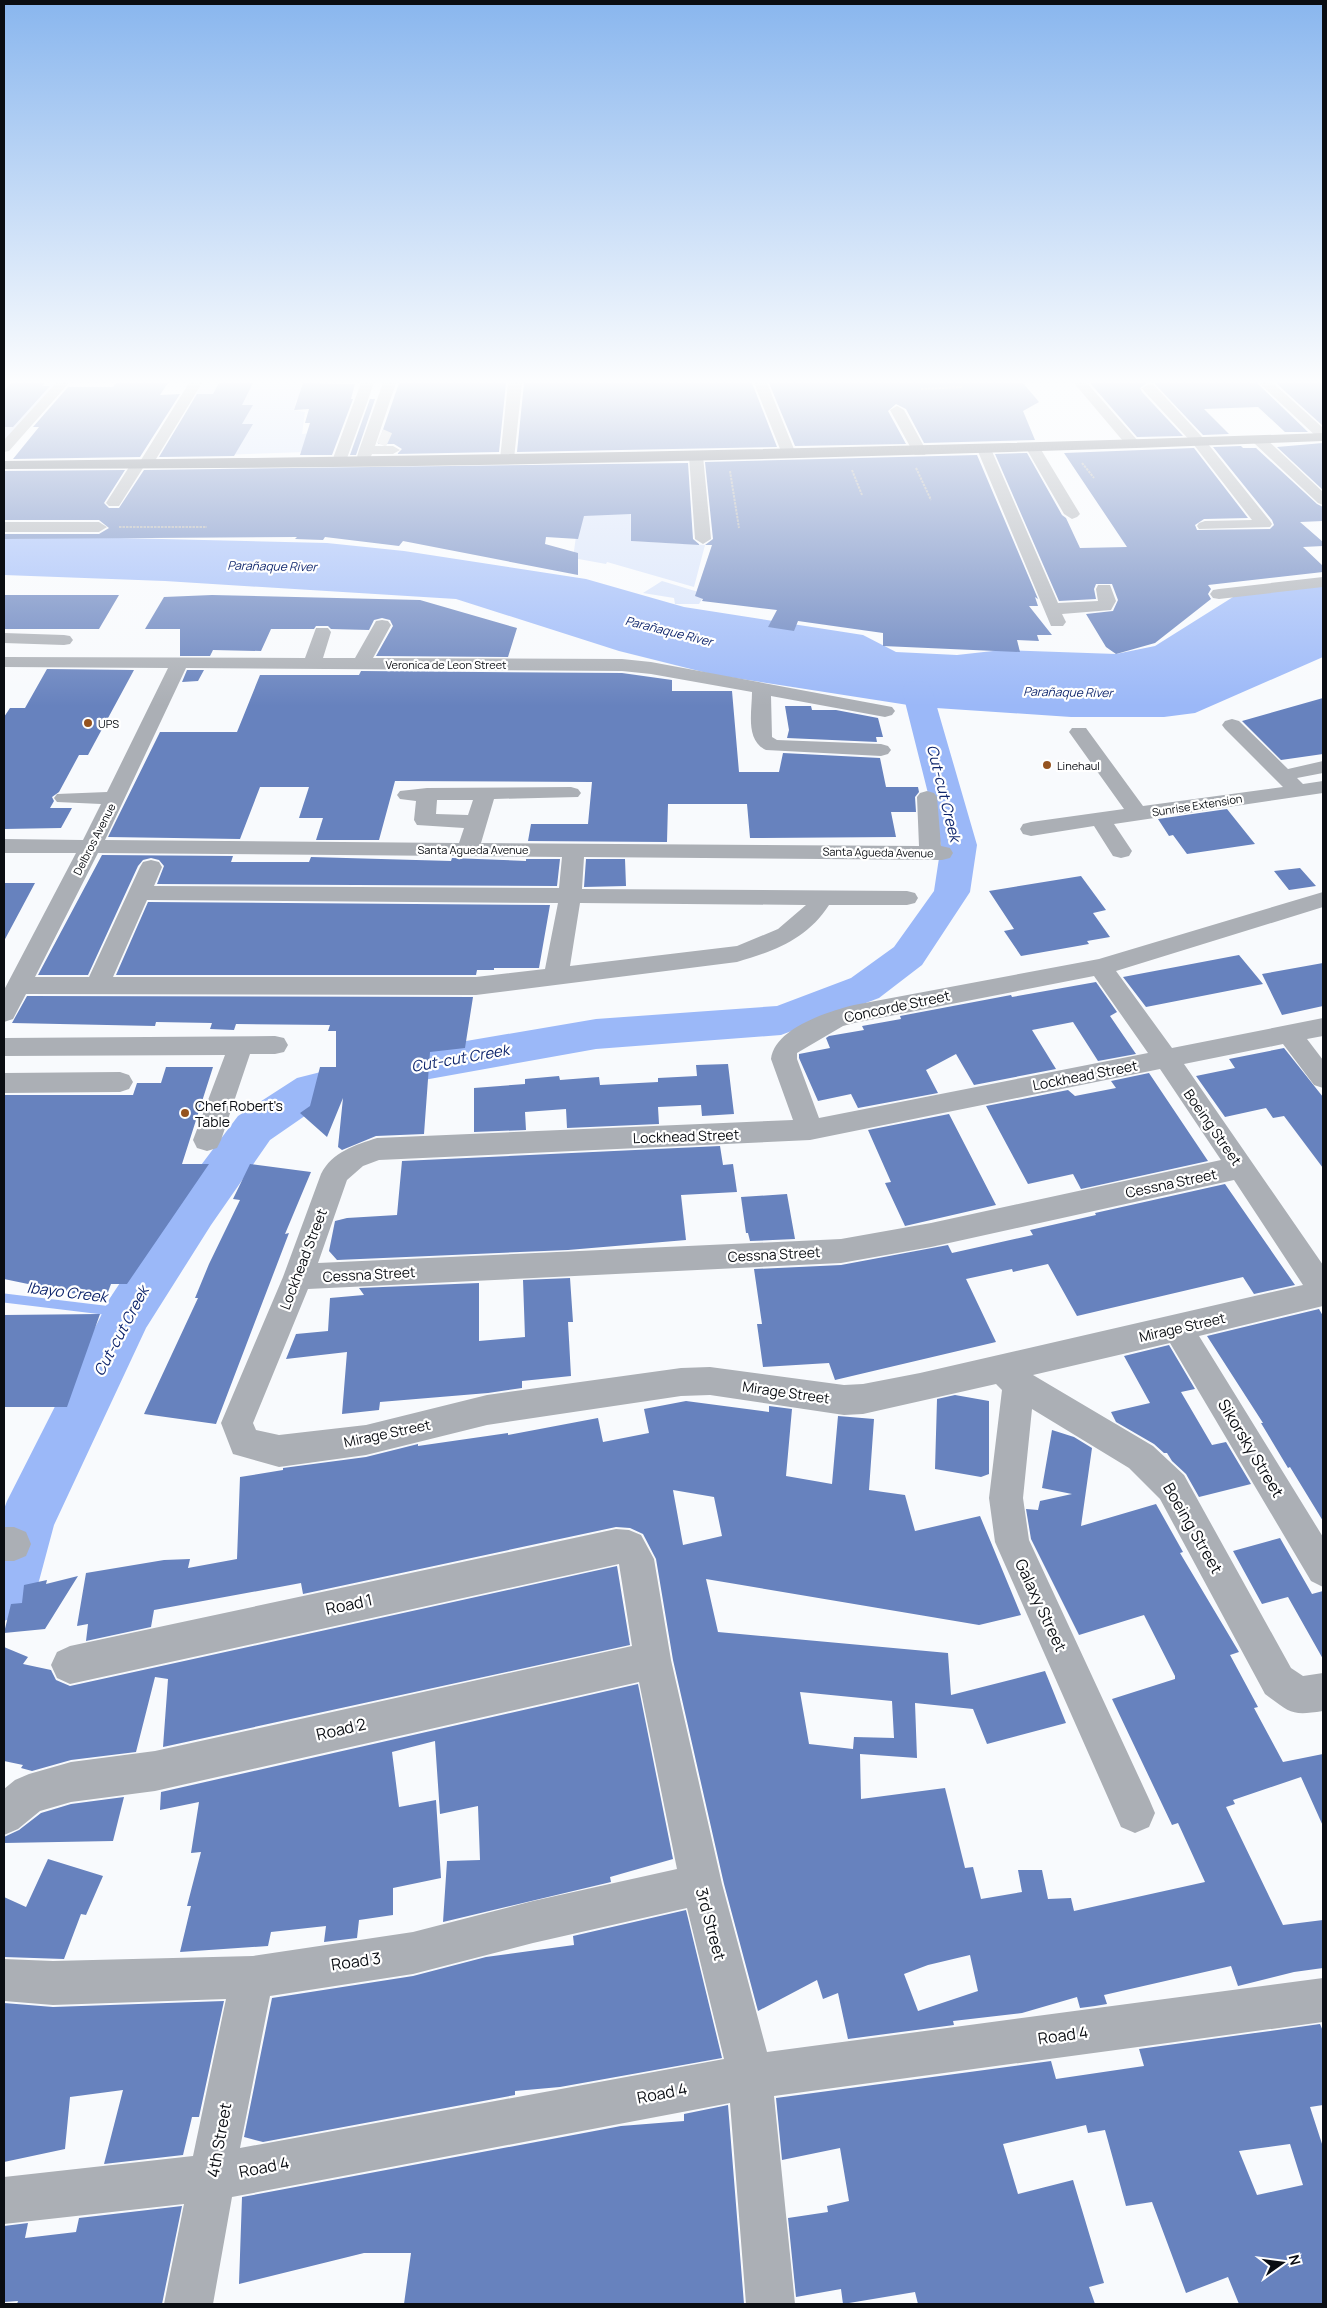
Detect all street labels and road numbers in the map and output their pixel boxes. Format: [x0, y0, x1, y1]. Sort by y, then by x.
street label: Veronica de Leon Street [386, 657, 506, 672]
street label: Sunrise Extension [1151, 790, 1243, 820]
street label: Delbros Avenue [69, 800, 119, 878]
street label: Santa Agueda Avenue [417, 842, 529, 857]
street label: Santa Agueda Avenue [822, 844, 934, 860]
street label: Concorde Street [842, 985, 952, 1026]
street label: Lockhead Street [1031, 1055, 1139, 1094]
street label: Boeing Street [1180, 1085, 1246, 1169]
street label: Lockhead Street [632, 1125, 740, 1147]
street label: Cessna Street [1124, 1164, 1219, 1202]
street label: Lockhead Street [275, 1206, 331, 1312]
street label: Cessna Street [727, 1242, 821, 1266]
street label: Cessna Street [322, 1262, 416, 1286]
street label: Mirage Street [1137, 1308, 1227, 1346]
street label: Mirage Street [741, 1376, 831, 1408]
street label: Sikorsky Street [1213, 1395, 1289, 1501]
street label: Mirage Street [342, 1414, 432, 1451]
street label: Boeing Street [1158, 1479, 1228, 1577]
street label: Galaxy Street [1010, 1555, 1072, 1655]
street label: Road 1 [324, 1588, 374, 1620]
street label: Road 2 [314, 1713, 368, 1745]
street label: 3rd Street [691, 1885, 731, 1963]
street label: Road 3 [330, 1947, 382, 1975]
street label: Road 4 [1036, 2021, 1090, 2049]
street label: Road 4 [635, 2077, 689, 2109]
street label: 4th Street [202, 2101, 236, 2179]
street label: Road 4 [237, 2151, 291, 2183]

